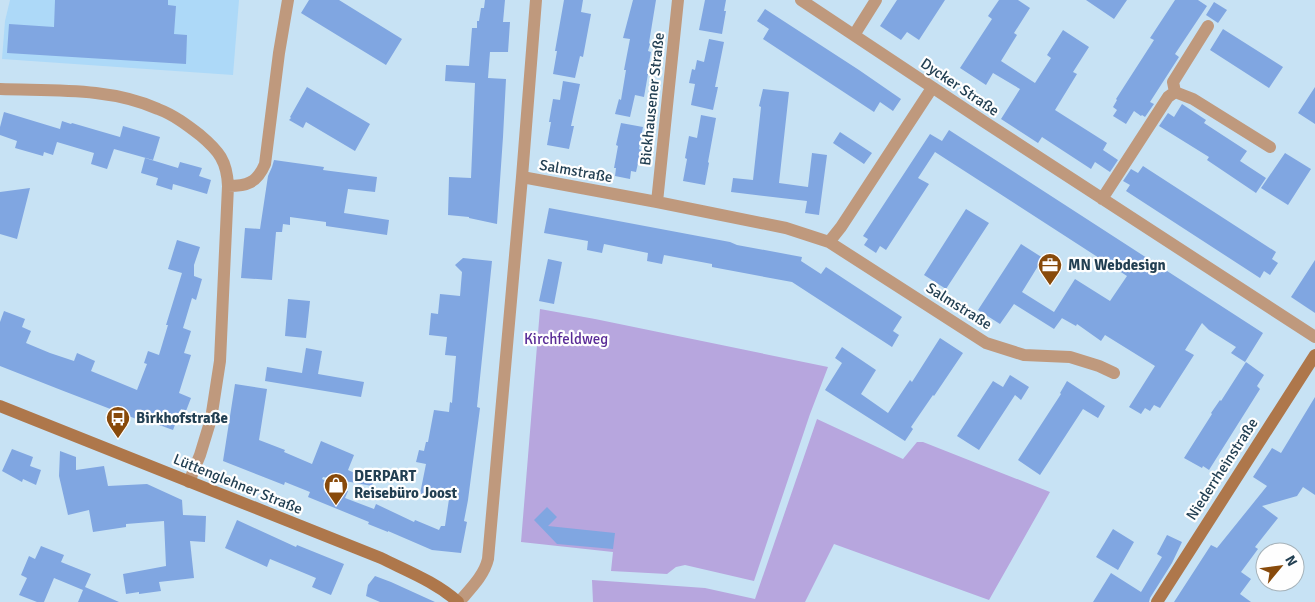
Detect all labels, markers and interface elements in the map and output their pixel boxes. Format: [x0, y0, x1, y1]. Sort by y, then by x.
street label: Bickhausener Straße [636, 32, 668, 166]
street label: Dycker Straße [917, 54, 1003, 120]
street label: Salmstraße [538, 156, 614, 186]
office icon: MN Webdesign [1037, 252, 1063, 286]
place label: MN Webdesign [1068, 256, 1166, 274]
street label: Salmstraße [923, 279, 995, 333]
park label: Kirchfeldweg [524, 330, 608, 348]
bus stop icon: Birkhofstraße [105, 405, 131, 439]
place label: Birkhofstraße [136, 409, 228, 427]
street label: Niederrheinstraße [1182, 415, 1262, 523]
street label: Lüttenglehner Straße [171, 450, 305, 518]
place label: DERPART Reisebüro Joost [354, 467, 457, 502]
shop icon: DERPART Reisebüro Joost [323, 472, 349, 506]
north arrow [1255, 542, 1305, 592]
text: N [1281, 553, 1301, 569]

